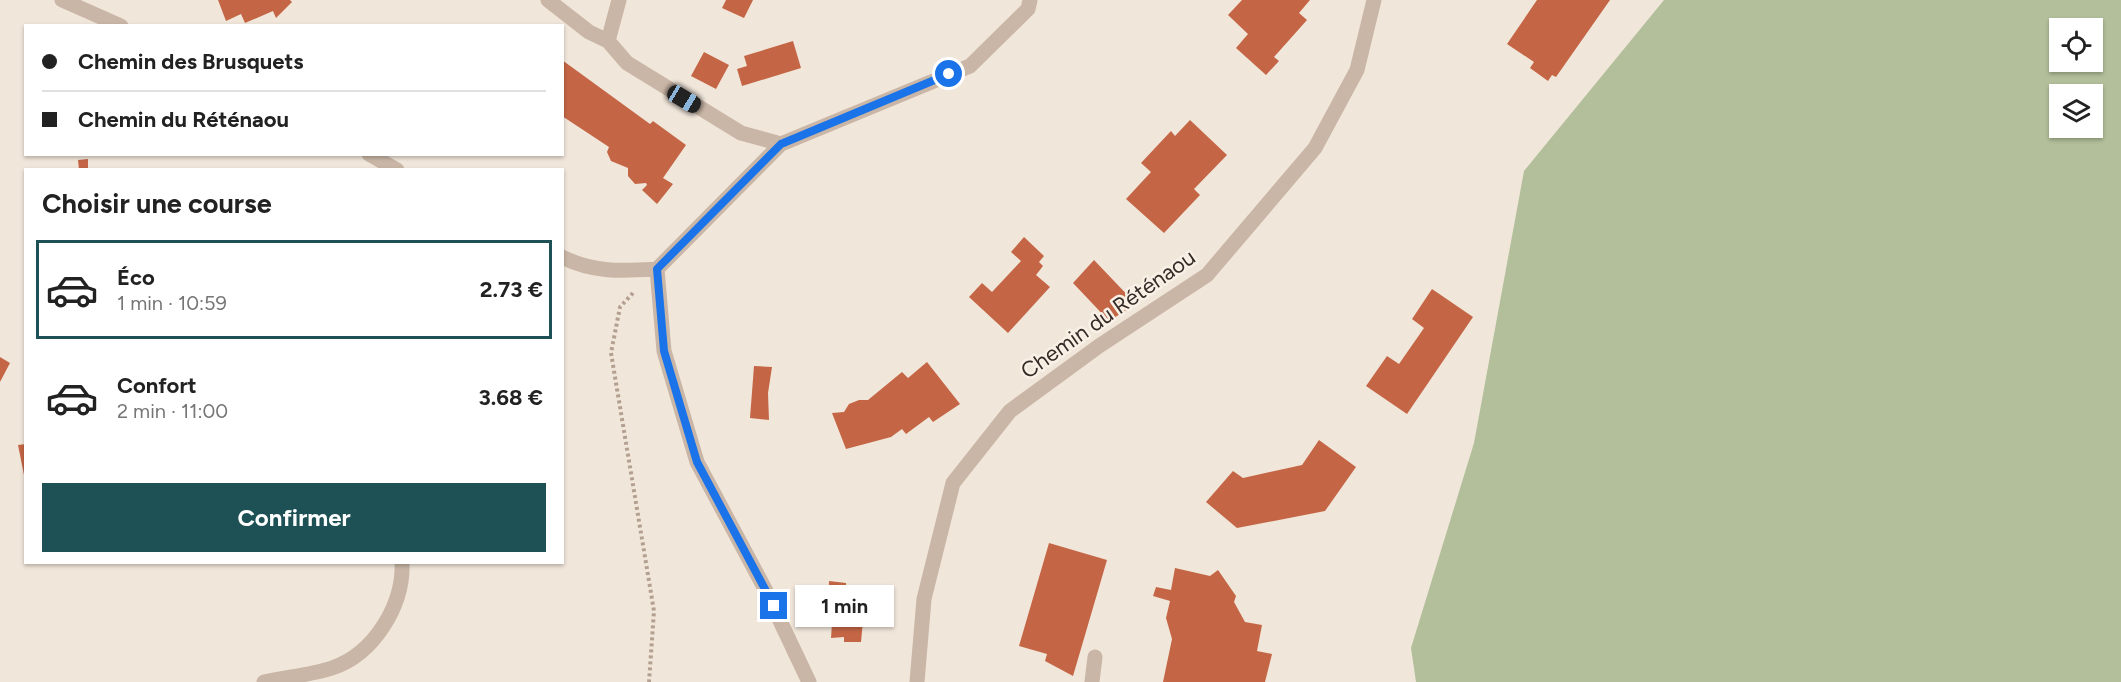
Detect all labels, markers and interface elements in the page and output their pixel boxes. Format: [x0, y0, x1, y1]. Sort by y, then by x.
map controls [2049, 18, 2103, 138]
button: locate [2049, 18, 2103, 72]
text: Chemin des Brusquets [78, 48, 303, 75]
route start [935, 60, 962, 87]
car [664, 82, 704, 116]
button: layers [2049, 84, 2103, 138]
text: Chemin du Réténaou [78, 106, 289, 133]
text: Choisir une course [42, 187, 272, 220]
street label: Chemin du Réténaou [1016, 244, 1200, 384]
icon: car [45, 263, 99, 317]
text: Éco [117, 264, 155, 291]
text: 2.73 € [480, 276, 543, 303]
text: 1 min · 10:59 [117, 291, 227, 315]
icon: car [45, 371, 99, 425]
text: Confort [117, 372, 197, 399]
text: 3.68 € [479, 384, 543, 411]
text: 2 min · 11:00 [117, 399, 228, 423]
button: Confirmer [42, 483, 546, 552]
callout: 1 min [795, 585, 894, 627]
route end [760, 592, 787, 619]
text: 1 min [821, 594, 868, 618]

